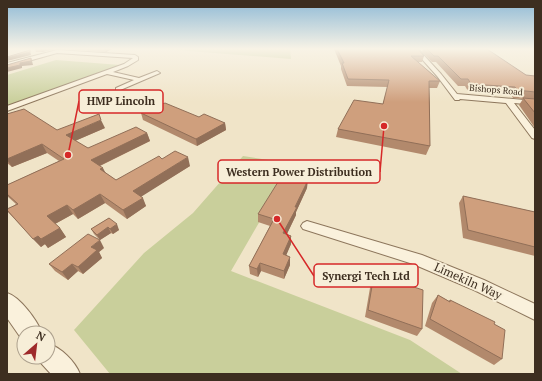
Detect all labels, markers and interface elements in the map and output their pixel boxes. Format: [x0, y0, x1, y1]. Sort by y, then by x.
street label: Bishops Road [469, 82, 523, 98]
callout: HMP Lincoln [79, 90, 163, 113]
text: HMP Lincoln [87, 94, 155, 108]
callout: Western Power Distribution [218, 160, 380, 183]
text: Western Power Distribution [226, 165, 372, 179]
street label: Limekiln Way [432, 259, 505, 303]
callout: Synergi Tech Ltd [314, 264, 418, 287]
text: Synergi Tech Ltd [322, 269, 410, 283]
north arrow [16, 325, 56, 365]
text: N [34, 328, 48, 345]

